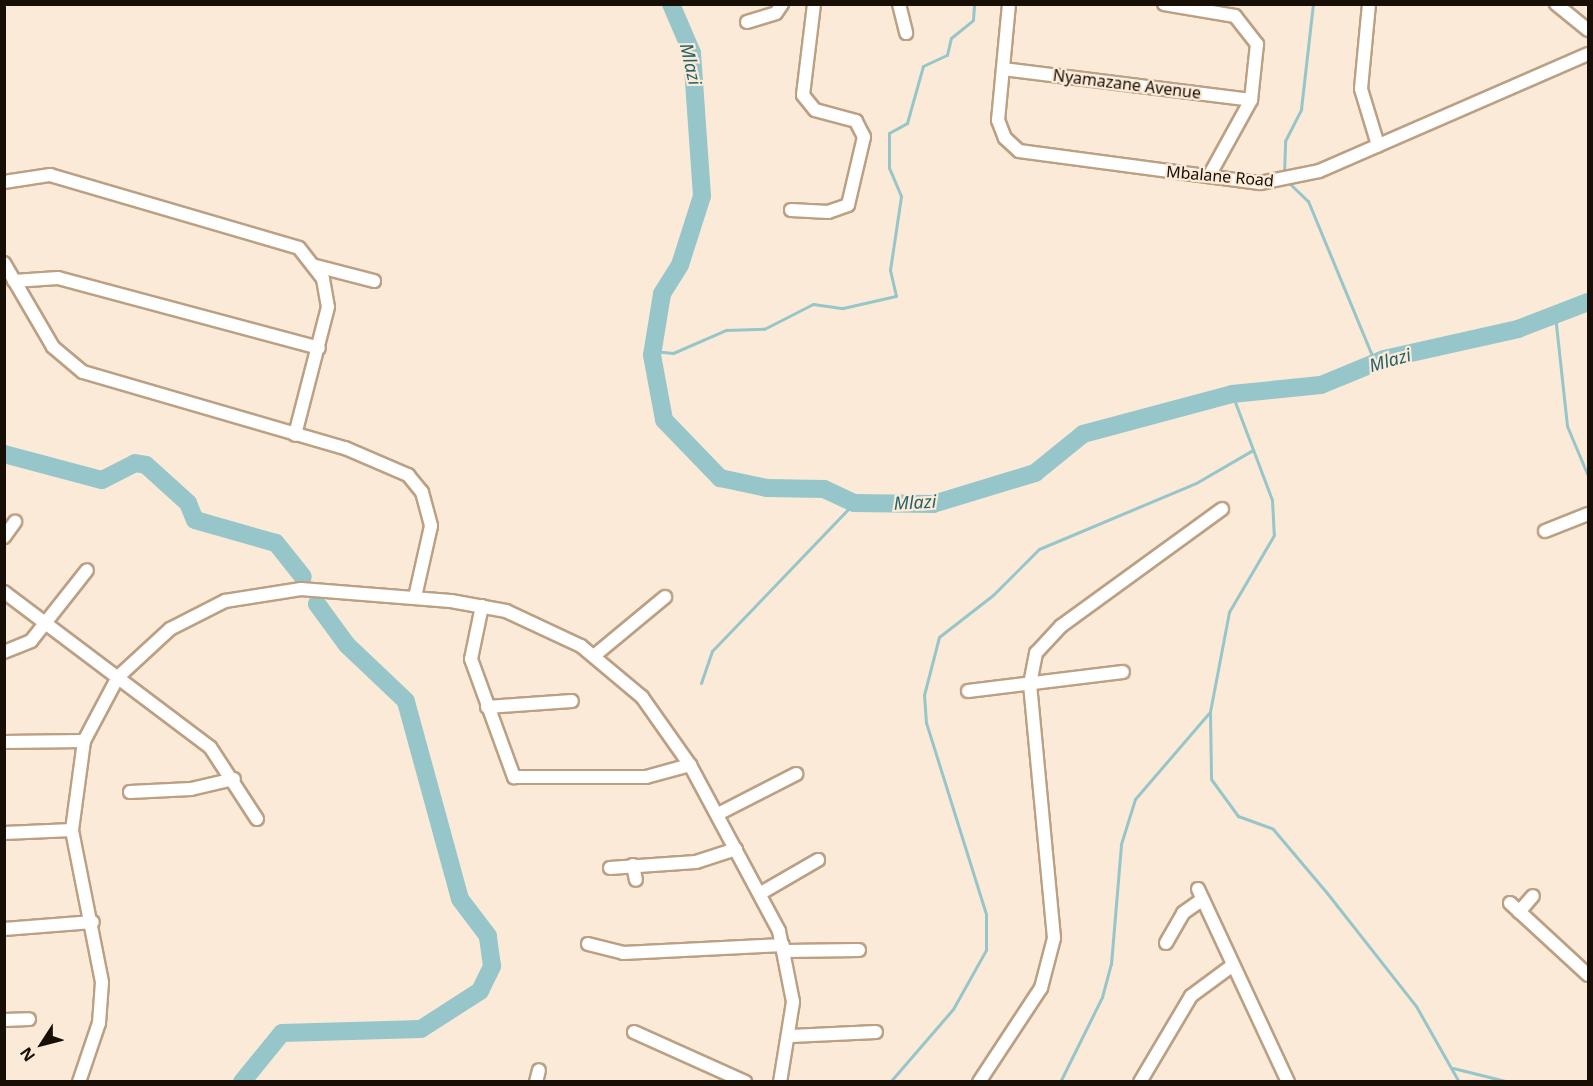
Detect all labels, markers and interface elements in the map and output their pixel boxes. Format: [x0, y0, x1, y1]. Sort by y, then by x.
water label: Mlazi [676, 41, 706, 87]
street label: Nyamazane Avenue [1052, 65, 1202, 103]
street label: Mbalane Road [1165, 162, 1275, 190]
water label: Mlazi [1367, 344, 1413, 376]
water label: Mlazi [893, 490, 937, 514]
north arrow [12, 1014, 72, 1074]
text: N [15, 1043, 40, 1066]

